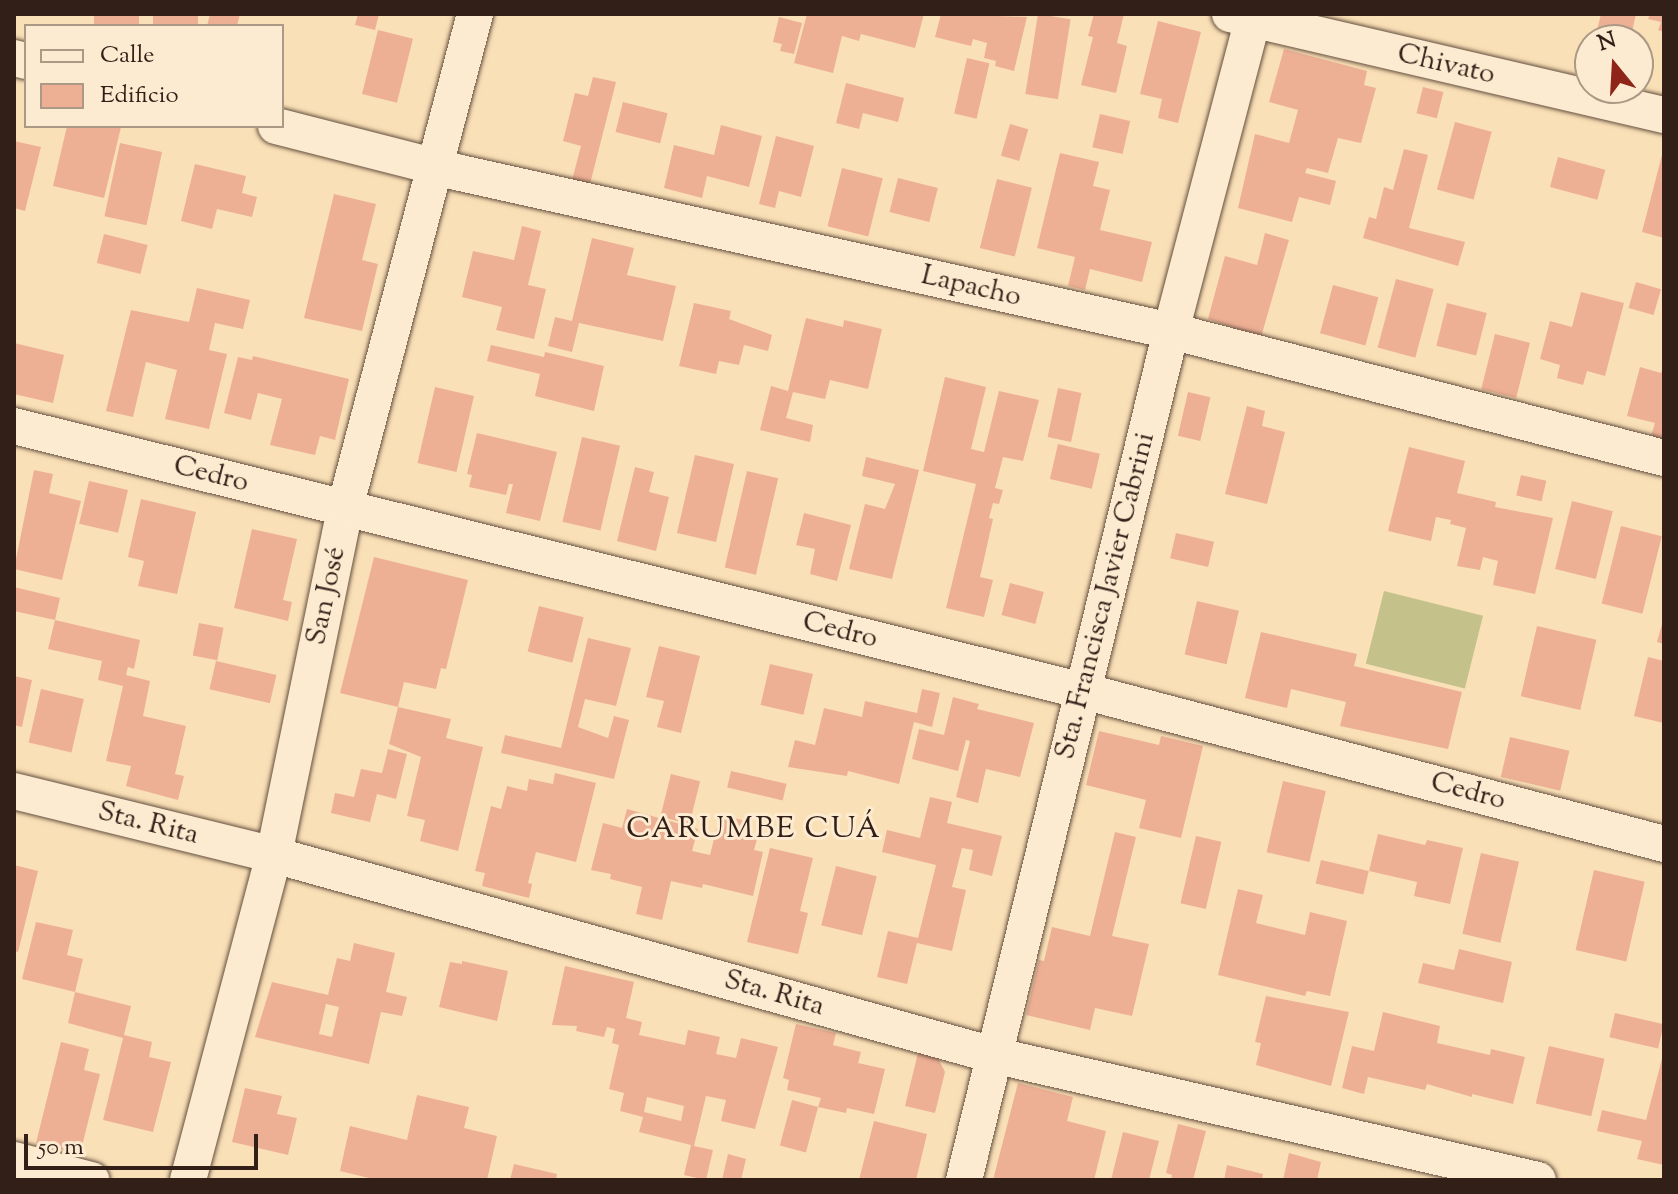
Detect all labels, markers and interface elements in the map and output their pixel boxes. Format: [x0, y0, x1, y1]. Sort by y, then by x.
legend [24, 24, 284, 128]
north arrow [1574, 24, 1654, 104]
text: N [1594, 25, 1620, 61]
street label: Chivato [1394, 37, 1498, 93]
text: Calle [100, 39, 154, 73]
text: Edificio [100, 79, 179, 113]
street label: Lapacho [918, 259, 1024, 315]
street label: Sta. Francisca Javier Cabrini [1049, 429, 1163, 763]
street label: Cedro [170, 449, 252, 501]
street label: San José [300, 544, 354, 648]
street label: Cedro [799, 605, 881, 657]
street label: Cedro [1427, 766, 1509, 818]
street label: Sta. Rita [94, 795, 202, 853]
district label: CARUMBE CUÁ [626, 812, 882, 848]
street label: Sta. Rita [720, 964, 828, 1024]
scale bar [28, 1118, 262, 1168]
text: 50 m [38, 1131, 84, 1165]

